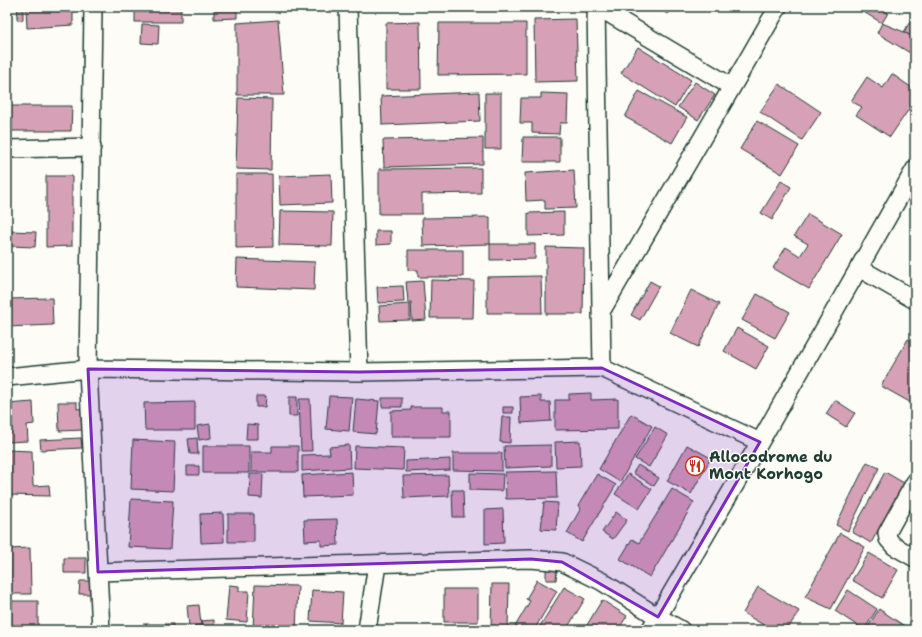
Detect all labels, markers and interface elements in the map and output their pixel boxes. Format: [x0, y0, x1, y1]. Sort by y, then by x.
place label: Allocodrome du Mont Korhogo [709, 447, 833, 484]
restaurant icon: Allocodrome du Mont Korhogo [684, 455, 706, 477]

